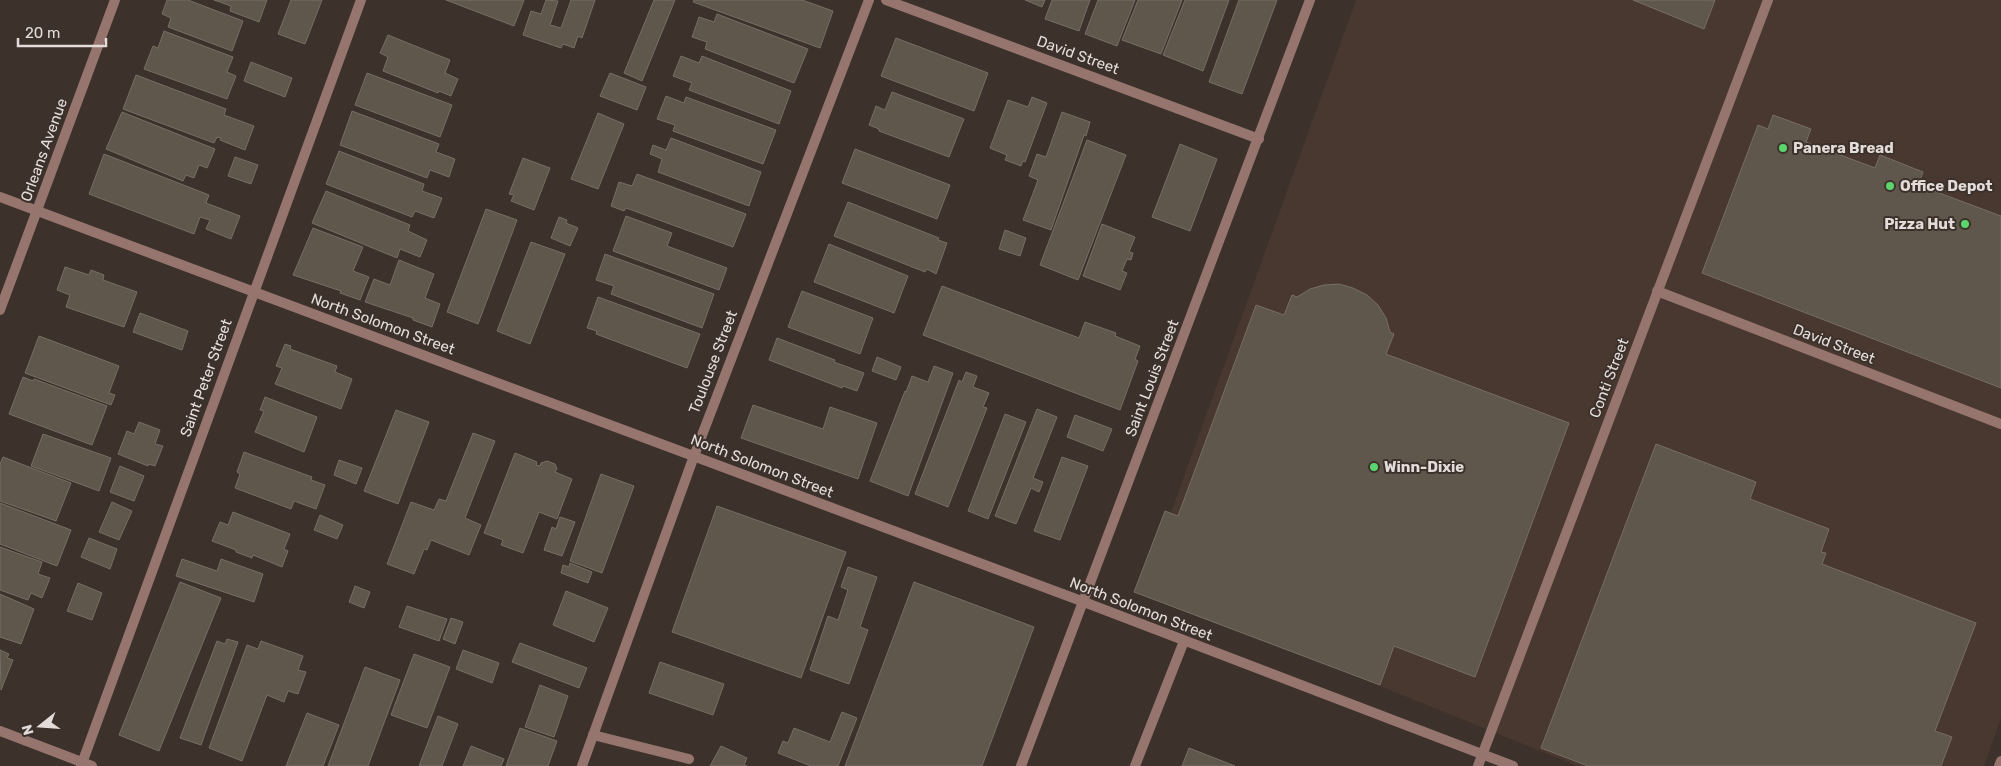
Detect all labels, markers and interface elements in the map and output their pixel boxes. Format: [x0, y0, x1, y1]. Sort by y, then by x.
scale bar [18, 15, 105, 47]
text: 20 m [25, 24, 60, 42]
street label: David Street [1034, 32, 1122, 78]
street label: Orleans Avenue [17, 96, 71, 204]
place label: Panera Bread [1793, 139, 1894, 157]
marker: Panera Bread [1777, 142, 1789, 154]
place label: Office Depot [1900, 177, 1993, 195]
marker: Office Depot [1884, 180, 1896, 192]
place label: Pizza Hut [1884, 215, 1955, 233]
marker: Pizza Hut [1959, 218, 1971, 230]
street label: North Solomon Street [309, 290, 457, 358]
street label: Toulouse Street [685, 308, 741, 416]
street label: Saint Peter Street [176, 316, 236, 439]
street label: Saint Louis Street [1121, 317, 1183, 439]
street label: David Street [1790, 320, 1878, 368]
street label: Conti Street [1586, 335, 1633, 420]
street label: North Solomon Street [688, 430, 836, 502]
place label: Winn-Dixie [1384, 458, 1464, 476]
marker: Winn-Dixie [1368, 461, 1380, 473]
street label: North Solomon Street [1067, 573, 1215, 645]
north arrow [15, 701, 65, 751]
text: N [18, 722, 38, 737]

